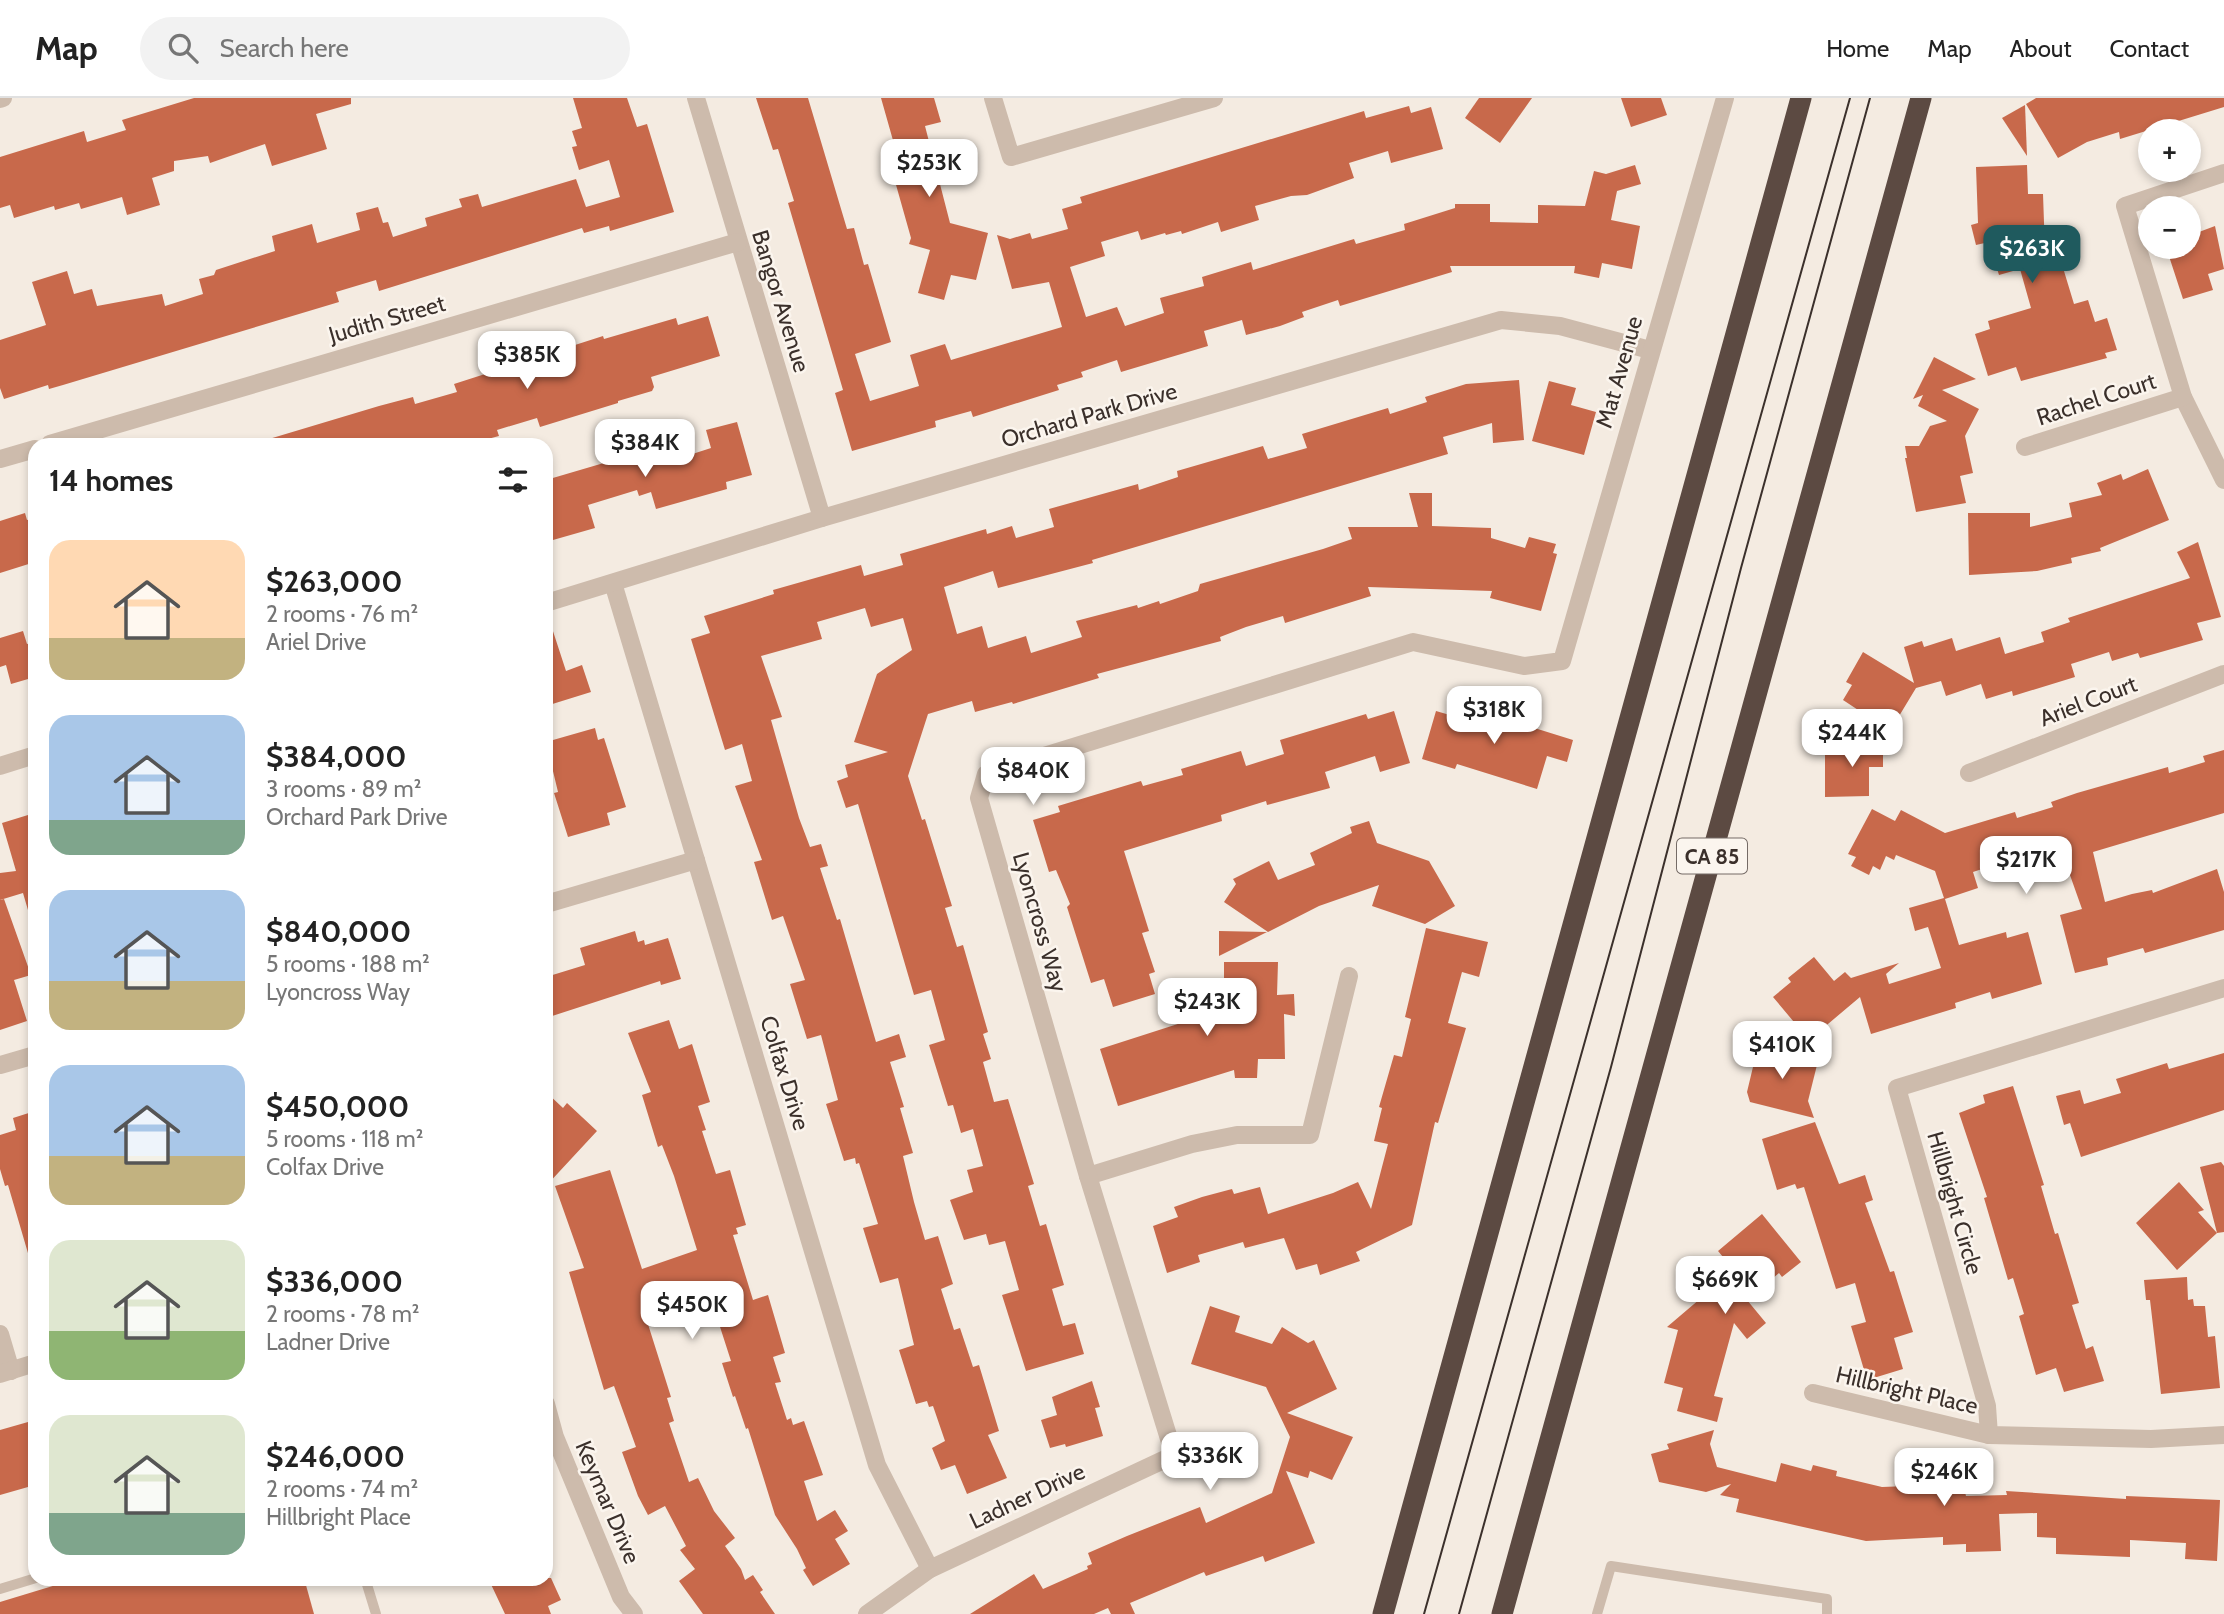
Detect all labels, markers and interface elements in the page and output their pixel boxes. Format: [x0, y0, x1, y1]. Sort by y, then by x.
search box [140, 17, 630, 80]
text: Map [35, 28, 98, 68]
icon: search [164, 29, 202, 67]
text: Search here [220, 32, 349, 64]
text: Home [1826, 34, 1889, 63]
text: Map [1927, 34, 1972, 63]
text: About [2010, 34, 2072, 63]
text: Contact [2110, 34, 2189, 63]
map controls [2138, 119, 2201, 259]
button: + [2138, 119, 2201, 182]
pin: $253K [880, 140, 978, 199]
text: $253K [897, 148, 961, 176]
button: − [2138, 196, 2201, 259]
pin: $263K [1983, 226, 2081, 285]
street label: Bangor Avenue [746, 227, 816, 376]
text: $263K [1999, 234, 2065, 262]
street label: Judith Street [325, 289, 449, 349]
street label: Mat Avenue [1590, 313, 1648, 431]
pin: $385K [478, 331, 576, 391]
text: $385K [494, 340, 560, 368]
street label: Rachel Court [2033, 367, 2159, 431]
street label: Orchard Park Drive [998, 376, 1180, 453]
pin: $384K [596, 420, 694, 479]
text: $384K [611, 428, 679, 456]
icon: filters [494, 461, 532, 499]
text: 14 homes [49, 462, 173, 499]
text: $263,000 [266, 563, 403, 600]
icon: home [105, 568, 189, 652]
text: 2 rooms · 76 m² [266, 600, 418, 628]
text: Ariel Drive [266, 628, 366, 656]
street label: Ariel Court [2035, 670, 2141, 732]
pin: $318K [1445, 686, 1543, 746]
text: $318K [1463, 695, 1525, 723]
pin: $244K [1803, 710, 1901, 769]
text: $244K [1818, 718, 1886, 746]
text: $384,000 [266, 738, 407, 775]
icon: home [105, 743, 189, 827]
pin: $840K [984, 748, 1082, 807]
text: $840K [997, 756, 1069, 784]
text: 3 rooms · 89 m² [266, 775, 421, 803]
text: Orchard Park Drive [266, 803, 448, 831]
pin: $217K [1977, 836, 2075, 896]
road number: CA 85 [1677, 838, 1747, 874]
text: $217K [1996, 845, 2056, 873]
street label: Lyoncross Way [1007, 849, 1073, 995]
text: $840,000 [266, 913, 411, 950]
icon: home [105, 918, 189, 1002]
text: 5 rooms · 188 m² [266, 950, 430, 978]
text: Lyoncross Way [266, 978, 410, 1006]
pin: $243K [1158, 978, 1256, 1038]
text: $243K [1174, 987, 1240, 1015]
street label: Colfax Drive [754, 1012, 816, 1134]
pin: $410K [1733, 1021, 1831, 1081]
text: $410K [1749, 1030, 1815, 1058]
text: $450,000 [266, 1088, 409, 1125]
icon: home [105, 1093, 189, 1177]
text: 5 rooms · 118 m² [266, 1125, 423, 1153]
street label: Hillbright Circle [1921, 1128, 1989, 1278]
text: Colfax Drive [266, 1153, 384, 1181]
pin: $669K [1676, 1256, 1774, 1316]
text: $336,000 [266, 1263, 403, 1300]
text: $669K [1692, 1265, 1758, 1293]
icon: home [105, 1268, 189, 1352]
pin: $450K [643, 1282, 741, 1341]
text: $450K [657, 1290, 727, 1318]
text: 2 rooms · 78 m² [266, 1300, 420, 1328]
text: Ladner Drive [266, 1328, 390, 1356]
street label: Hillbright Place [1833, 1360, 1981, 1420]
pin: $336K [1161, 1432, 1259, 1492]
street label: Keymar Drive [570, 1436, 647, 1568]
text: $246,000 [266, 1438, 405, 1475]
text: $336K [1177, 1441, 1243, 1469]
icon: home [105, 1443, 189, 1527]
pin: $246K [1895, 1448, 1993, 1508]
street label: Ladner Drive [965, 1457, 1089, 1535]
text: $246K [1910, 1457, 1978, 1485]
text: 2 rooms · 74 m² [266, 1475, 418, 1503]
text: Hillbright Place [266, 1503, 411, 1531]

